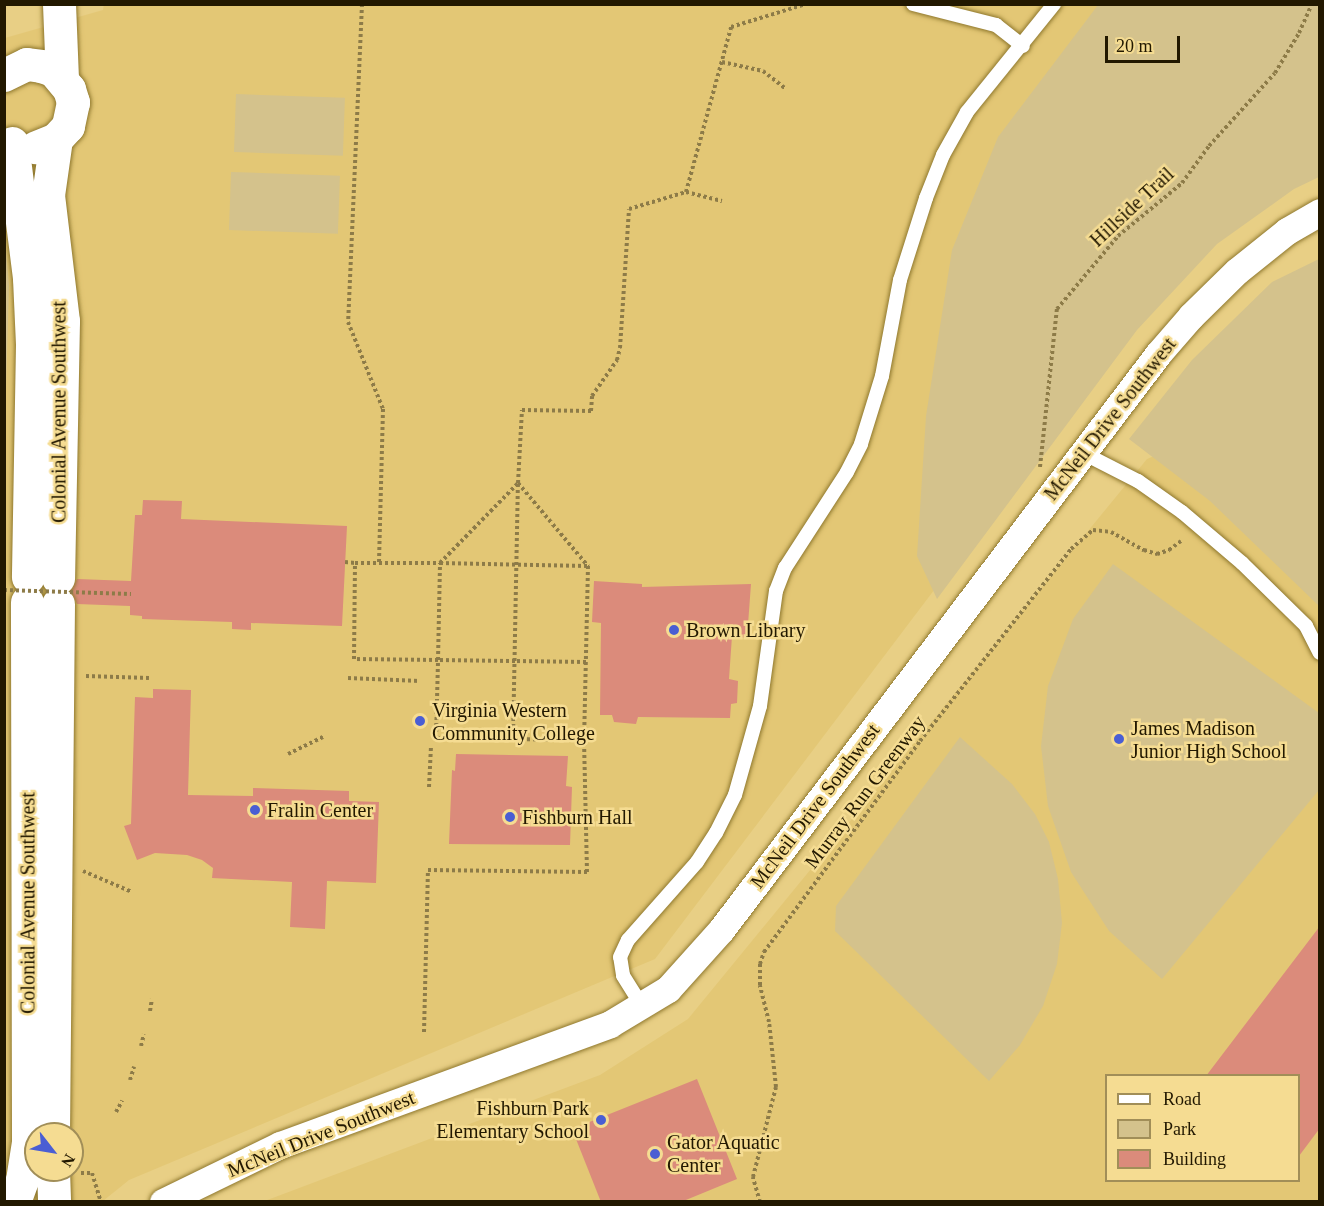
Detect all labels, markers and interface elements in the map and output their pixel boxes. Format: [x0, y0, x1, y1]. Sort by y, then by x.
scale bar [1108, 24, 1183, 62]
text: 20 m [1116, 36, 1153, 56]
street label: Hillside Trail [1085, 162, 1179, 252]
street label: Colonial Avenue Southwest [47, 301, 71, 523]
street label: McNeil Drive Southwest [1039, 333, 1181, 505]
place label: Brown Library [686, 618, 805, 642]
marker: Brown Library [667, 623, 681, 637]
place label: Virginia Western Community College [432, 698, 595, 745]
street label: Murray Run Greenway [800, 711, 930, 873]
marker: Virginia Western Community College [413, 714, 427, 728]
place label: James Madison Junior High School [1131, 716, 1287, 763]
street label: McNeil Drive Southwest [745, 719, 885, 893]
marker: James Madison Junior High School [1112, 732, 1126, 746]
street label: Colonial Avenue Southwest [16, 792, 40, 1014]
place label: Fralin Center [267, 798, 373, 822]
marker: Fralin Center [248, 803, 262, 817]
place label: Fishburn Hall [522, 805, 633, 829]
marker: Fishburn Hall [503, 810, 517, 824]
legend [1105, 1074, 1300, 1182]
street label: McNeil Drive Southwest [224, 1085, 418, 1183]
text: Road [1163, 1089, 1201, 1109]
place label: Fishburn Park Elementary School [436, 1096, 589, 1143]
marker: Fishburn Park Elementary School [594, 1113, 608, 1127]
text: Park [1163, 1119, 1196, 1139]
north arrow [24, 1122, 84, 1182]
place label: Gator Aquatic Center [667, 1130, 781, 1177]
marker: Gator Aquatic Center [648, 1147, 662, 1161]
text: Building [1163, 1149, 1226, 1169]
text: N [58, 1151, 78, 1170]

